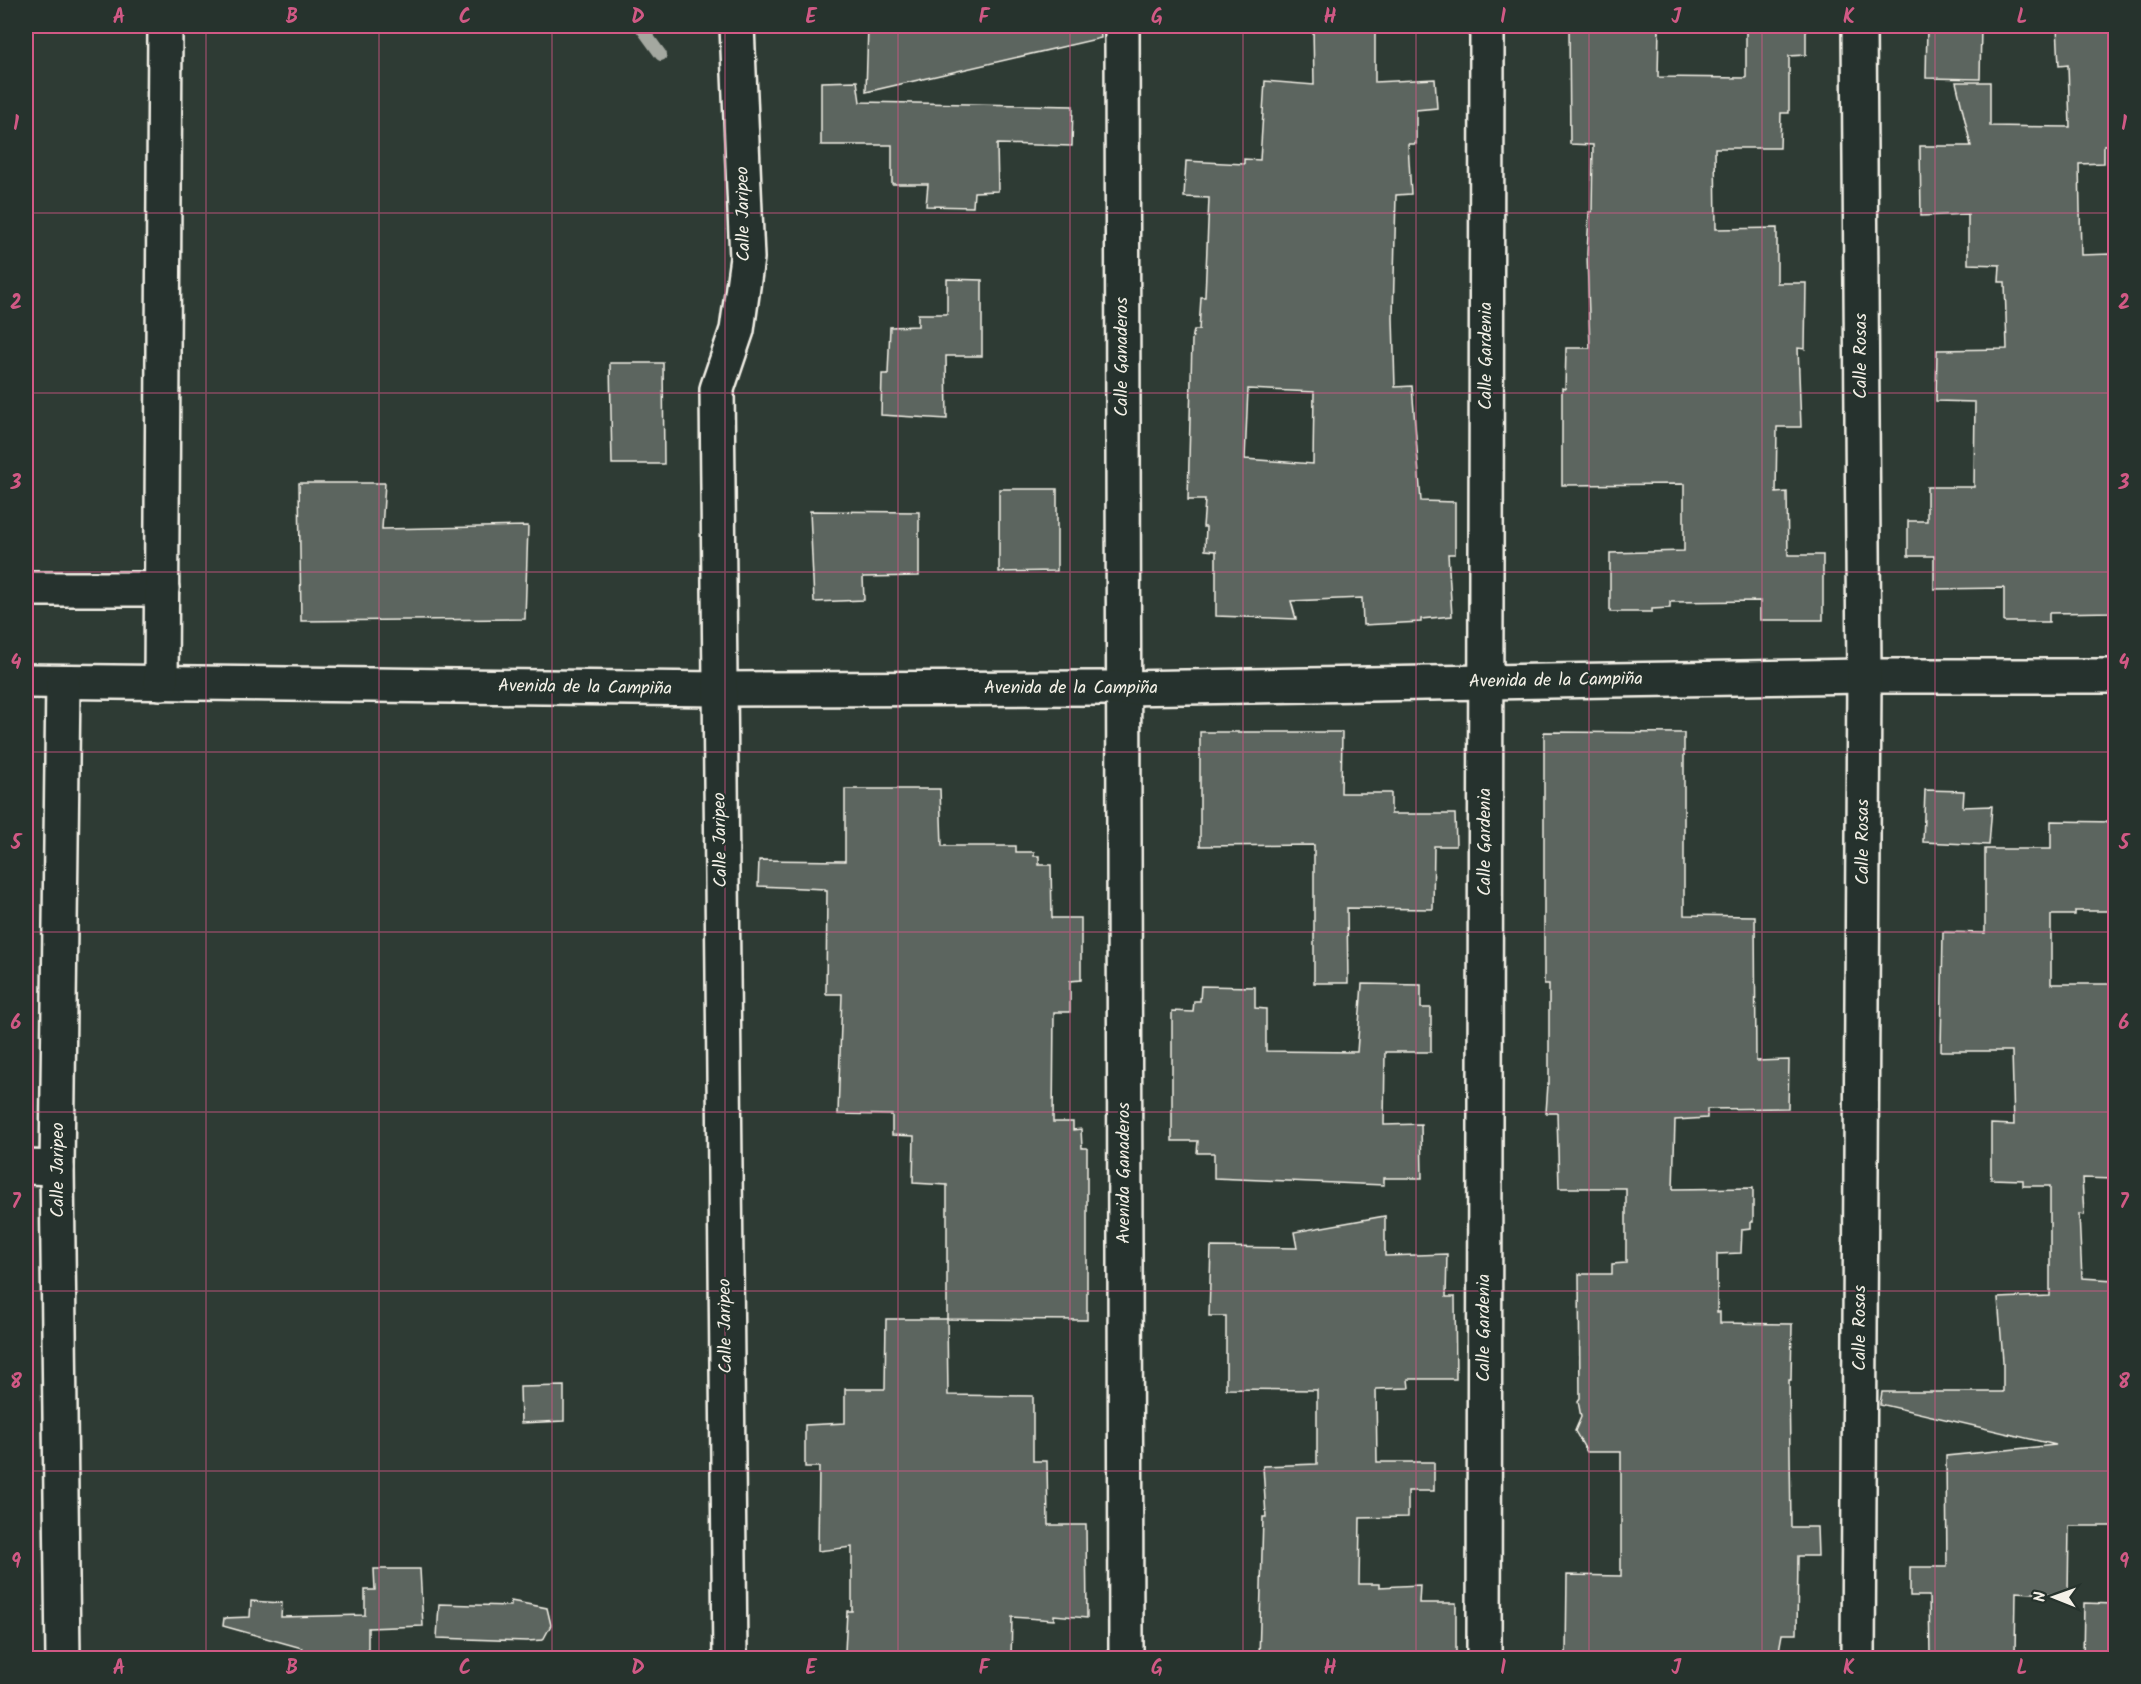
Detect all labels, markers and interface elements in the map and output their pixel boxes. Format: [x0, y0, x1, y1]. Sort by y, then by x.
text: A [113, 2, 125, 34]
text: B [286, 2, 298, 34]
text: C [459, 2, 471, 34]
text: D [631, 2, 645, 34]
text: E [805, 2, 817, 34]
text: F [979, 2, 991, 34]
text: G [1151, 2, 1163, 34]
text: H [1323, 2, 1337, 34]
text: I [1500, 2, 1506, 34]
text: J [1671, 2, 1682, 34]
text: K [1843, 2, 1855, 34]
text: L [2017, 2, 2027, 34]
text: 1 [13, 109, 19, 141]
text: 1 [2121, 109, 2127, 141]
street label: Calle Jaripeo [729, 166, 759, 262]
text: 2 [10, 288, 22, 320]
text: 2 [2118, 288, 2130, 320]
street label: Calle Ganaderos [1108, 297, 1137, 417]
street label: Calle Gardenia [1472, 302, 1501, 410]
street label: Calle Rosas [1847, 313, 1876, 399]
text: 3 [10, 468, 22, 500]
text: 3 [2118, 468, 2130, 500]
text: 4 [11, 648, 22, 680]
text: 4 [2119, 648, 2130, 680]
street label: Avenida de la Campiña [1469, 665, 1643, 697]
street label: Avenida de la Campiña [498, 672, 672, 704]
street label: Avenida de la Campiña [984, 674, 1158, 703]
street label: Calle Gardenia [1471, 788, 1500, 896]
street label: Calle Jaripeo [706, 792, 736, 888]
street label: Calle Rosas [1849, 799, 1878, 885]
text: 5 [10, 828, 23, 860]
text: 5 [2118, 828, 2131, 860]
text: 6 [11, 1008, 22, 1040]
text: 6 [2119, 1008, 2130, 1040]
street label: Avenida Ganaderos [1110, 1102, 1139, 1244]
street label: Calle Jaripeo [44, 1122, 73, 1218]
text: 7 [11, 1187, 21, 1219]
text: 7 [2119, 1187, 2129, 1219]
street label: Calle Gardenia [1470, 1274, 1499, 1382]
street label: Calle Jaripeo [711, 1278, 741, 1374]
street label: Calle Rosas [1846, 1285, 1875, 1371]
text: 8 [10, 1367, 22, 1399]
text: 8 [2118, 1367, 2130, 1399]
text: 9 [11, 1547, 21, 1579]
text: 9 [2119, 1547, 2129, 1579]
north arrow [2024, 1567, 2084, 1627]
text: N [2028, 1591, 2053, 1602]
text: A [113, 1653, 125, 1684]
text: B [286, 1653, 298, 1684]
text: C [459, 1653, 471, 1684]
text: D [631, 1653, 645, 1684]
text: E [805, 1653, 817, 1684]
text: F [979, 1653, 991, 1684]
text: G [1151, 1653, 1163, 1684]
text: H [1323, 1653, 1337, 1684]
text: I [1500, 1653, 1506, 1684]
text: J [1671, 1653, 1682, 1684]
text: K [1843, 1653, 1855, 1684]
text: L [2017, 1653, 2027, 1684]

